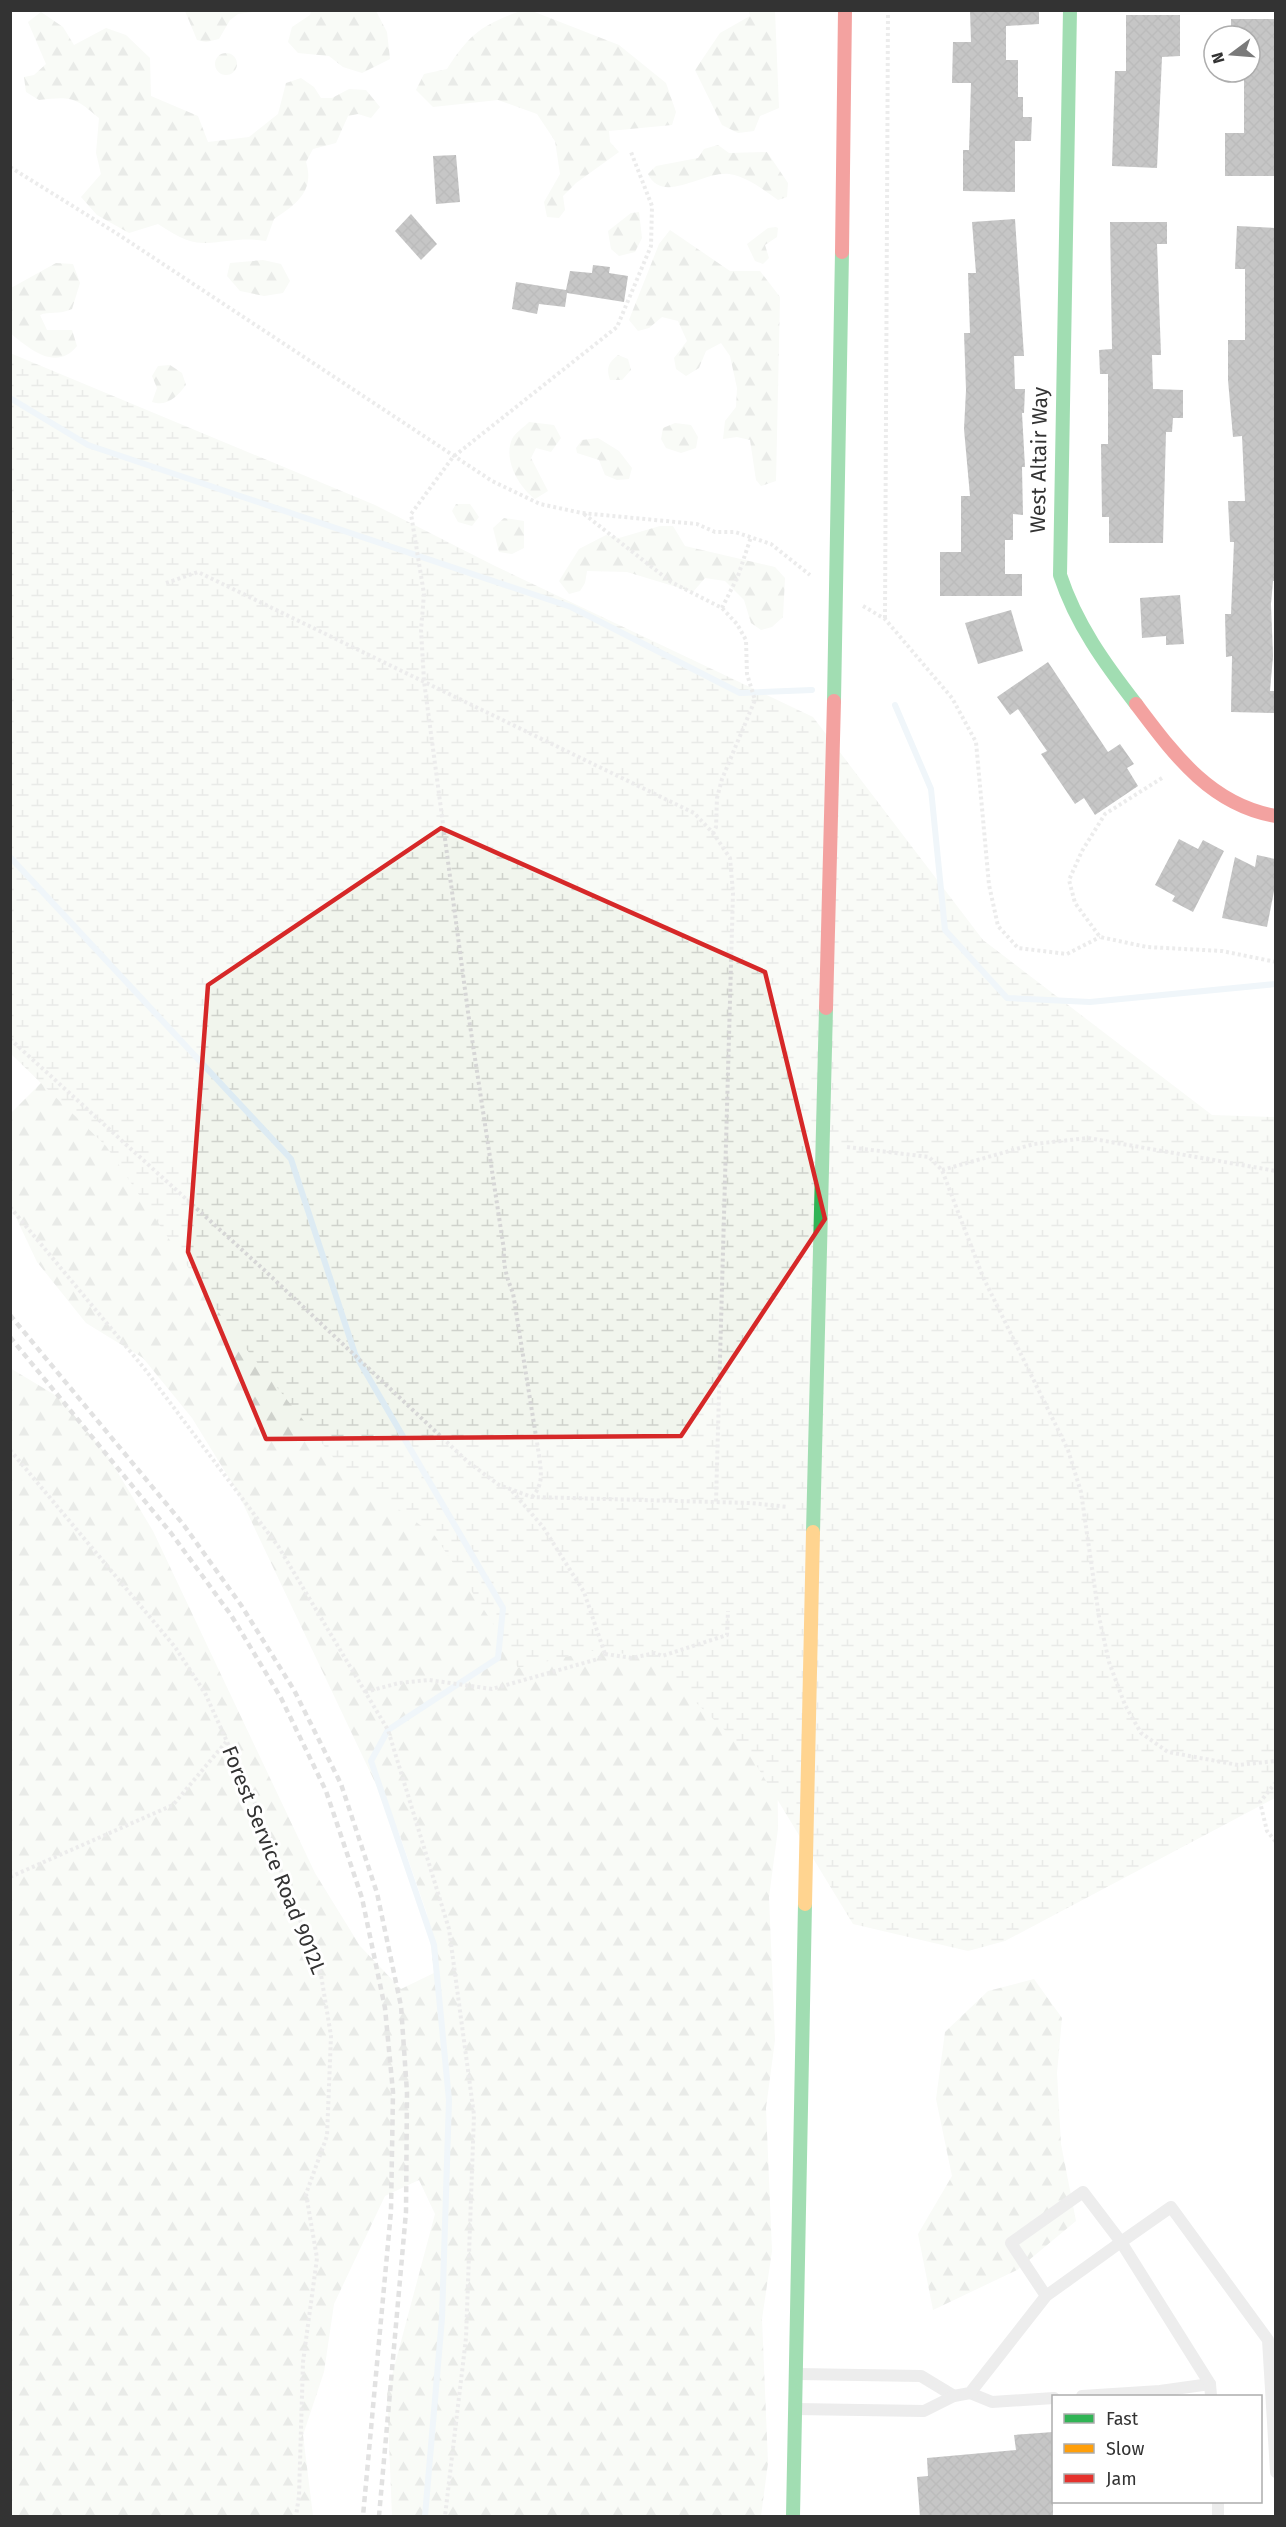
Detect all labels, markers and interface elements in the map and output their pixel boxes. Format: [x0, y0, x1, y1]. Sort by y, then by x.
north arrow [1202, 24, 1262, 84]
text: N [1207, 50, 1229, 66]
street label: West Altair Way [1025, 386, 1053, 533]
street label: Forest Service Road 9012L [216, 1742, 332, 1978]
legend [1052, 2395, 1262, 2503]
text: Fast [1106, 2408, 1139, 2430]
text: Slow [1106, 2438, 1145, 2460]
text: Jam [1106, 2468, 1137, 2490]

